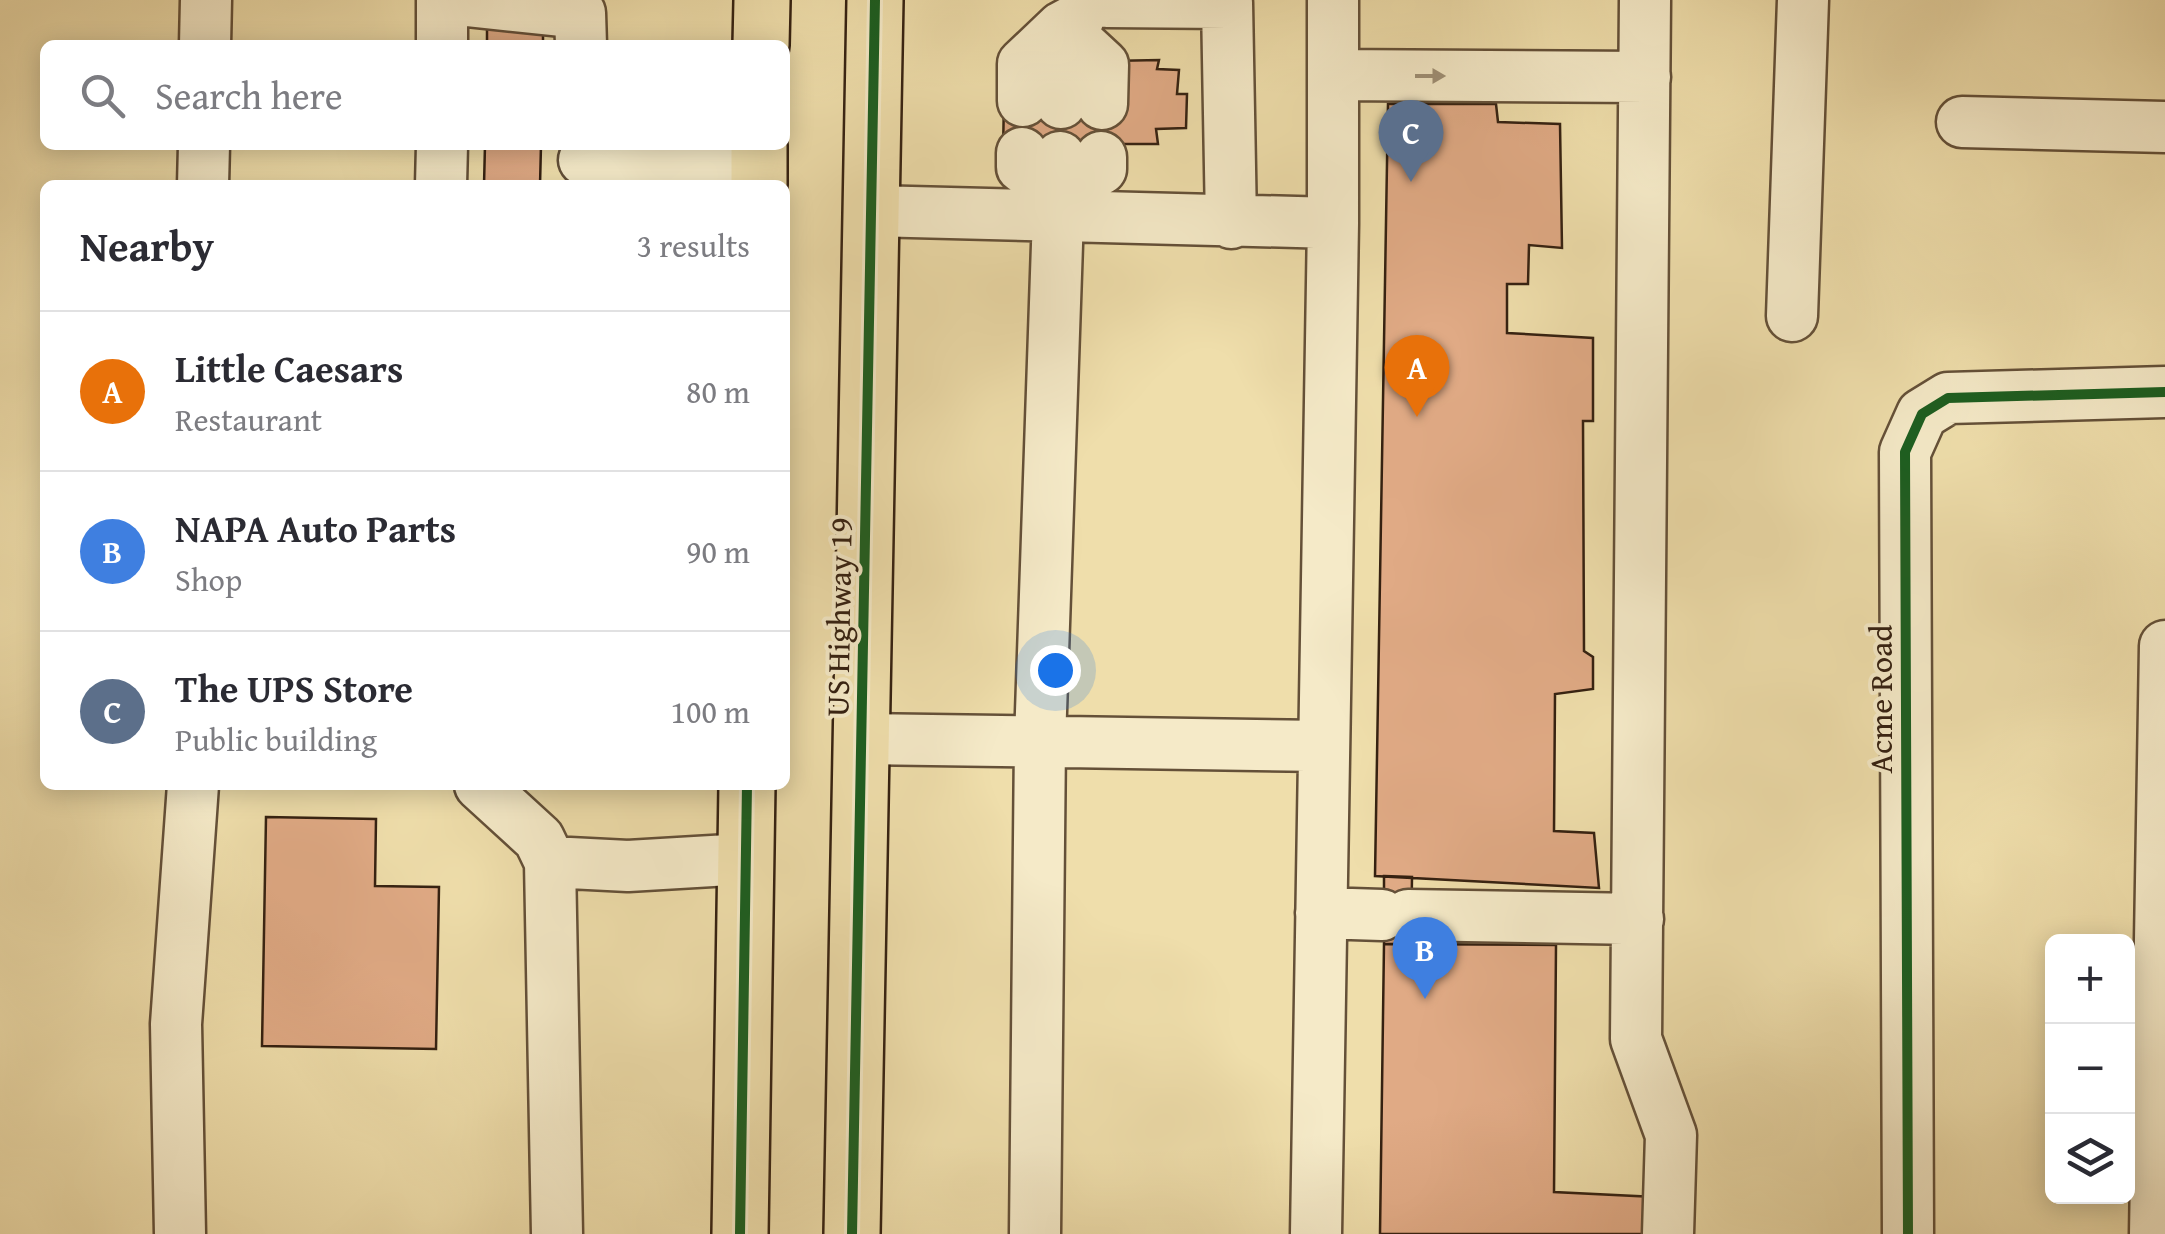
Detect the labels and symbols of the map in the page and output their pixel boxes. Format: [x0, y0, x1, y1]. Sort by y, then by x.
one-way arrow [1415, 68, 1447, 84]
pin: C [1378, 100, 1444, 182]
pin: A [1384, 334, 1450, 417]
street label: US Highway 19 [813, 517, 864, 717]
street label: Acme Road [1857, 625, 1904, 773]
your location [1030, 645, 1081, 696]
pin: B [1392, 916, 1458, 999]

